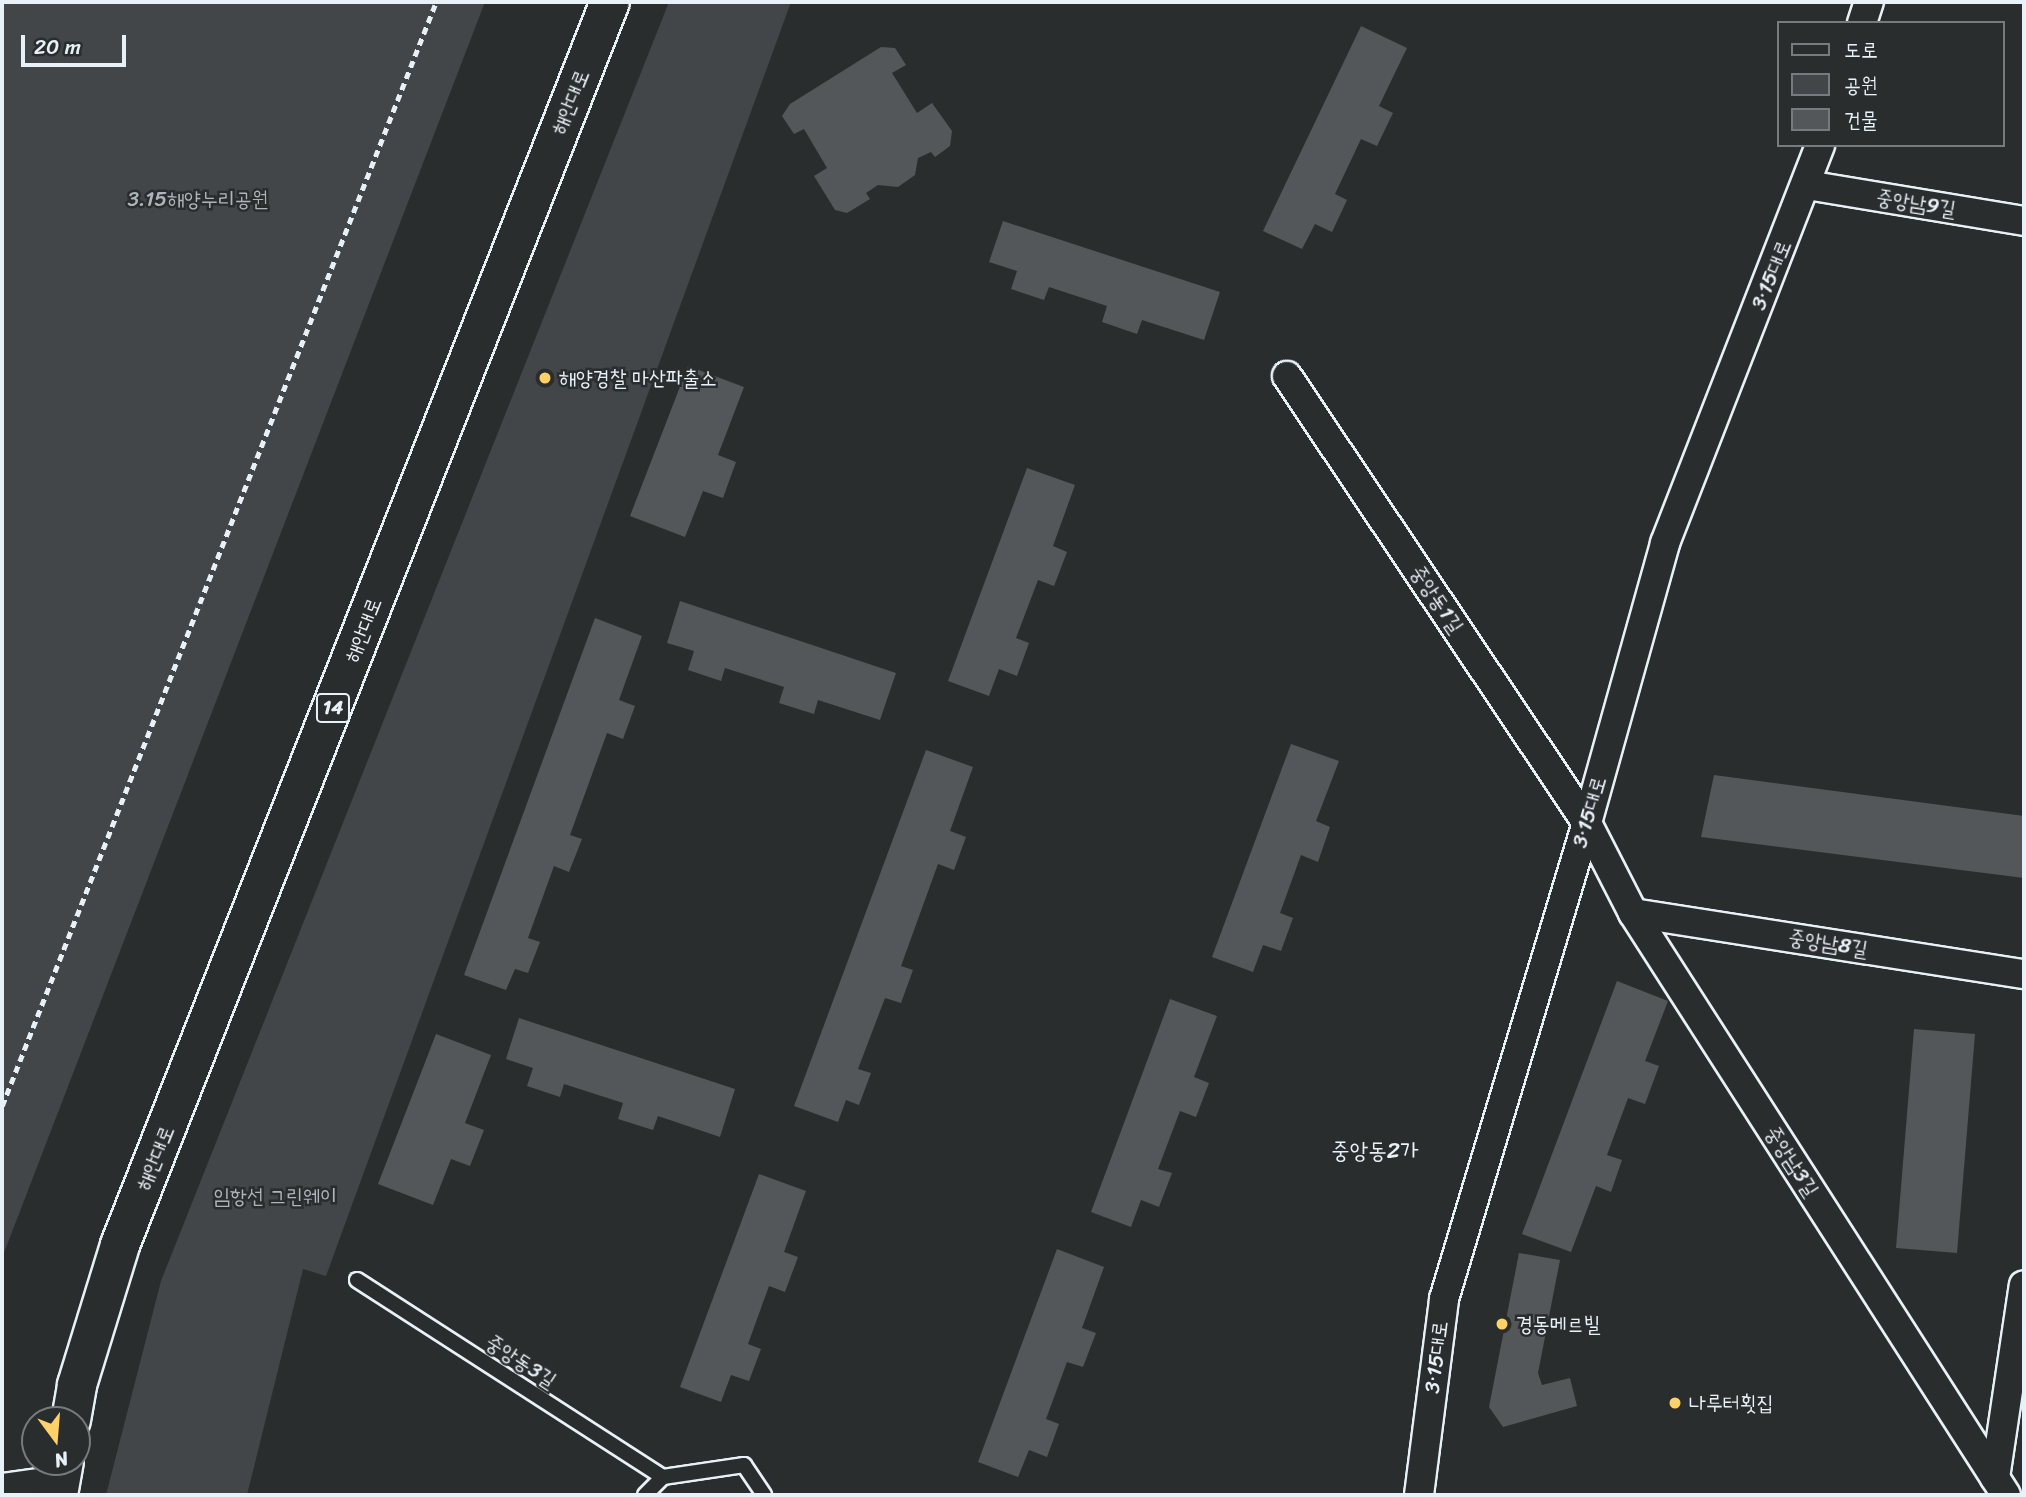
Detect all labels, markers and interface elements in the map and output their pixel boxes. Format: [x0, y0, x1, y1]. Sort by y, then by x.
scale bar [24, 21, 130, 65]
legend [1778, 21, 2005, 147]
text: 20 m [34, 28, 81, 66]
text: 도로 [1844, 31, 1878, 69]
street label: 해안대로 [546, 66, 594, 138]
text: 공원 [1844, 66, 1878, 104]
text: 건물 [1844, 101, 1878, 139]
street label: 중앙남9길 [1874, 184, 1958, 222]
park label: 3.15해양누리공원 [127, 186, 269, 212]
street label: 3·15대로 [1746, 237, 1796, 313]
place label: 해양경찰 마산파출소 [559, 365, 717, 391]
marker: 해양경찰 마산파출소 [537, 370, 553, 386]
street label: 중앙동1길 [1405, 560, 1469, 638]
street label: 해안대로 [339, 594, 387, 666]
road number: 14 [316, 692, 350, 723]
street label: 3·15대로 [1567, 774, 1611, 850]
street label: 중앙남8길 [1786, 924, 1870, 962]
street label: 중앙남3길 [1760, 1121, 1824, 1201]
street label: 해안대로 [131, 1122, 179, 1194]
district label: 중앙동2가 [1331, 1137, 1419, 1165]
park label: 임항선 그린웨이 [213, 1183, 337, 1209]
place label: 경동메르빌 [1516, 1311, 1600, 1337]
marker: 경동메르빌 [1494, 1316, 1510, 1332]
street label: 3·15대로 [1419, 1319, 1453, 1395]
street label: 중앙동3길 [481, 1329, 561, 1393]
place label: 나루터횟집 [1689, 1390, 1773, 1416]
marker: 나루터횟집 [1667, 1395, 1683, 1411]
north arrow [21, 1406, 91, 1476]
text: N [51, 1442, 72, 1477]

